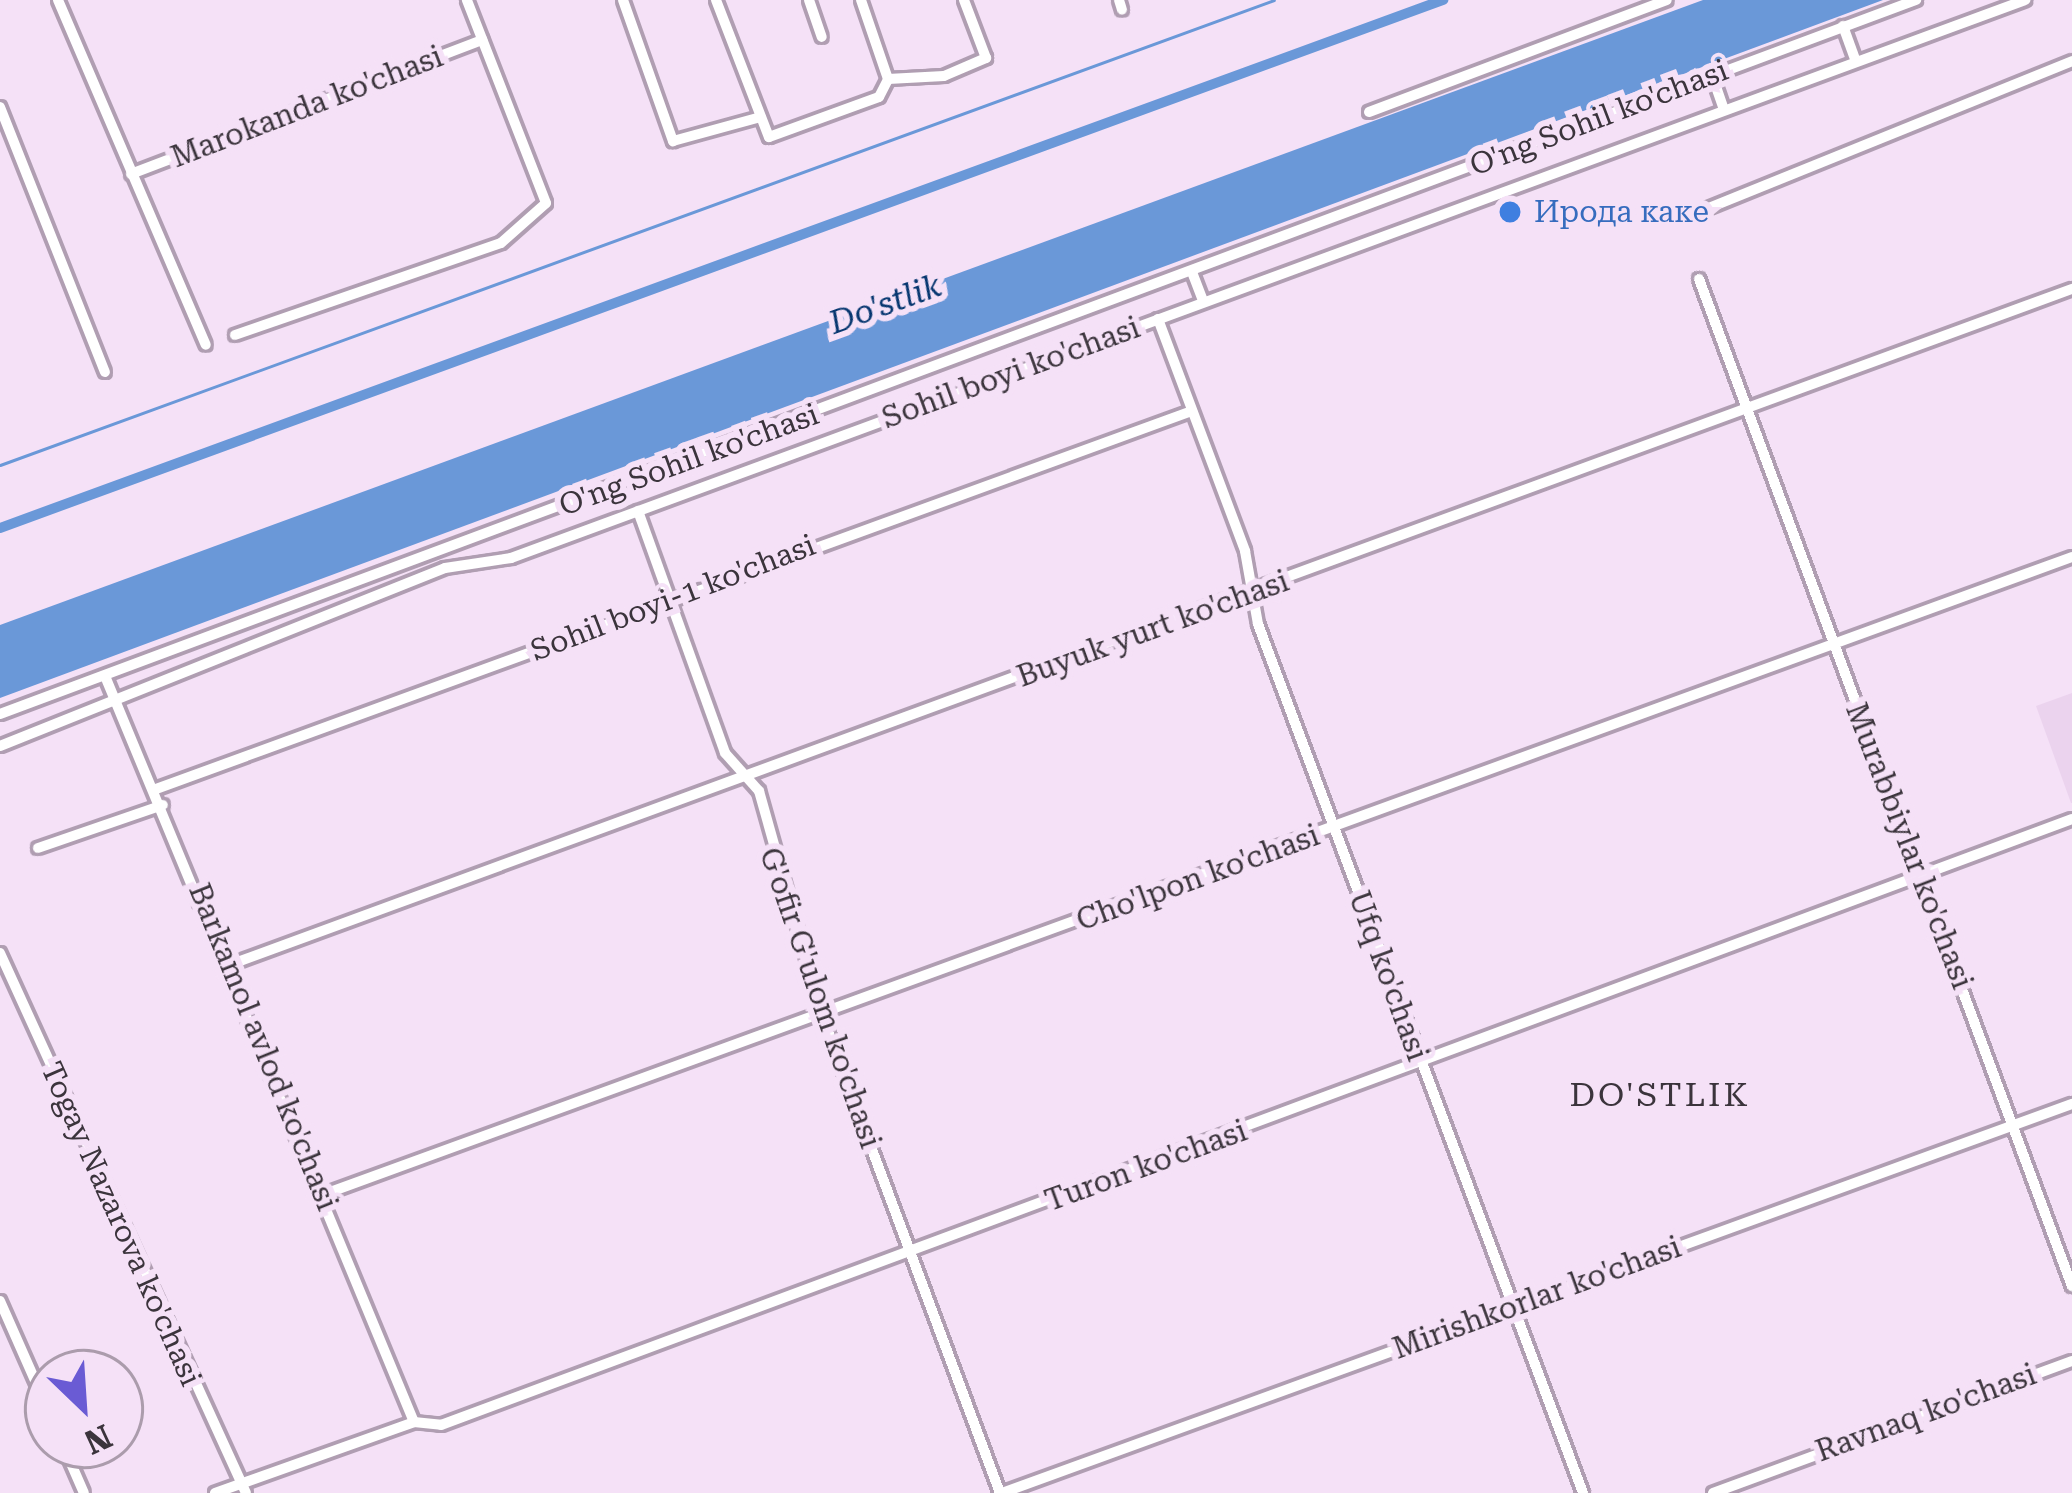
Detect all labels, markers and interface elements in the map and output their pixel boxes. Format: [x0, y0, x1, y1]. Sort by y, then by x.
street label: Marokanda ko'chasi [166, 39, 448, 175]
street label: O'ng Sohil ko'chasi [1465, 52, 1733, 184]
place label: Ирода каке [1534, 194, 1709, 230]
marker: Ирода каке [1497, 199, 1523, 225]
water label: Do'stlik [823, 265, 947, 343]
street label: Sohil boyi ko'chasi [877, 310, 1145, 436]
street label: O'ng Sohil ko'chasi [554, 396, 824, 524]
street label: Sohil boyi-1 ko'chasi [526, 527, 820, 669]
street label: Buyuk yurt ko'chasi [1012, 563, 1294, 695]
street label: Murabbiylar ko'chasi [1838, 698, 1980, 994]
street label: Cho'lpon ko'chasi [1072, 817, 1324, 939]
street label: G'ofir G'ulom ko'chasi [752, 843, 888, 1153]
street label: Barkamol avlod ko'chasi [181, 878, 345, 1216]
street label: Ufq ko'chasi [1341, 886, 1435, 1066]
street label: Togay Nazarova ko'chasi [33, 1056, 209, 1392]
district label: DO'STLIK [1569, 1075, 1751, 1115]
street label: Turon ko'chasi [1040, 1113, 1252, 1219]
street label: Mirishkorlar ko'chasi [1388, 1229, 1686, 1367]
north arrow [24, 1349, 144, 1469]
street label: Ravnaq ko'chasi [1811, 1356, 2041, 1470]
text: N [78, 1416, 118, 1462]

